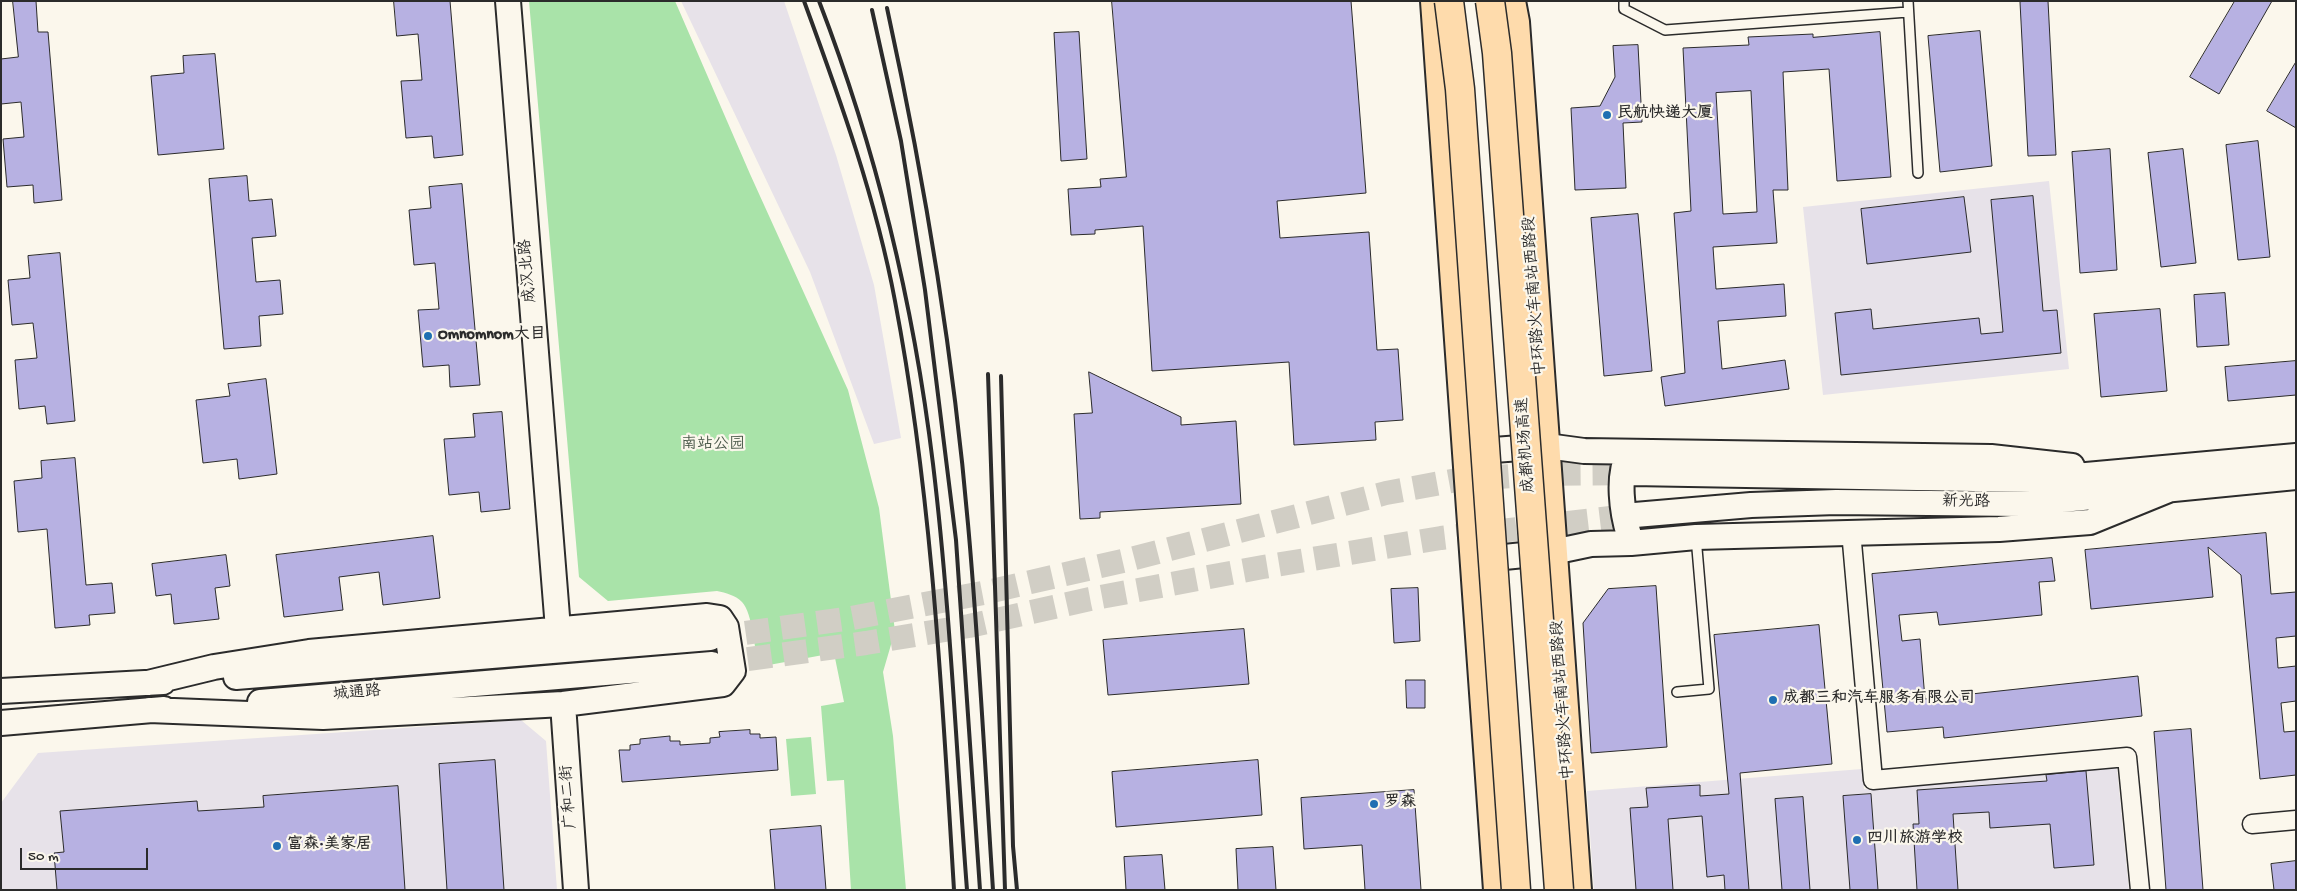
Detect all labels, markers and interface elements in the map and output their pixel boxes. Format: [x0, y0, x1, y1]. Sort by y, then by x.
place label: 民航快递大厦 [1617, 105, 1713, 125]
marker: 民航快递大厦 [1601, 109, 1613, 121]
street label: 中环路火车南站西路段 [1521, 216, 1551, 376]
street label: 成汉北路 [517, 238, 541, 304]
place label: Omnomnom大目 [438, 326, 546, 346]
marker: Omnomnom大目 [422, 330, 434, 342]
street label: 成都机场高速 [1514, 396, 1540, 494]
park label: 南站公园 [681, 436, 745, 456]
street label: 新光路 [1942, 493, 1990, 513]
street label: 中环路火车南站西路段 [1549, 620, 1579, 780]
street label: 城通路 [332, 682, 382, 706]
place label: 成都三和汽车服务有限公司 [1783, 690, 1975, 710]
marker: 成都三和汽车服务有限公司 [1767, 694, 1779, 706]
street label: 广和二街 [558, 764, 582, 830]
place label: 罗森 [1384, 794, 1416, 814]
marker: 罗森 [1368, 798, 1380, 810]
place label: 四川旅游学校 [1867, 830, 1963, 850]
marker: 四川旅游学校 [1851, 834, 1863, 846]
place label: 富森·美家居 [287, 836, 372, 856]
scale bar [22, 838, 150, 870]
marker: 富森·美家居 [271, 840, 283, 852]
text: 50 m [28, 848, 59, 866]

